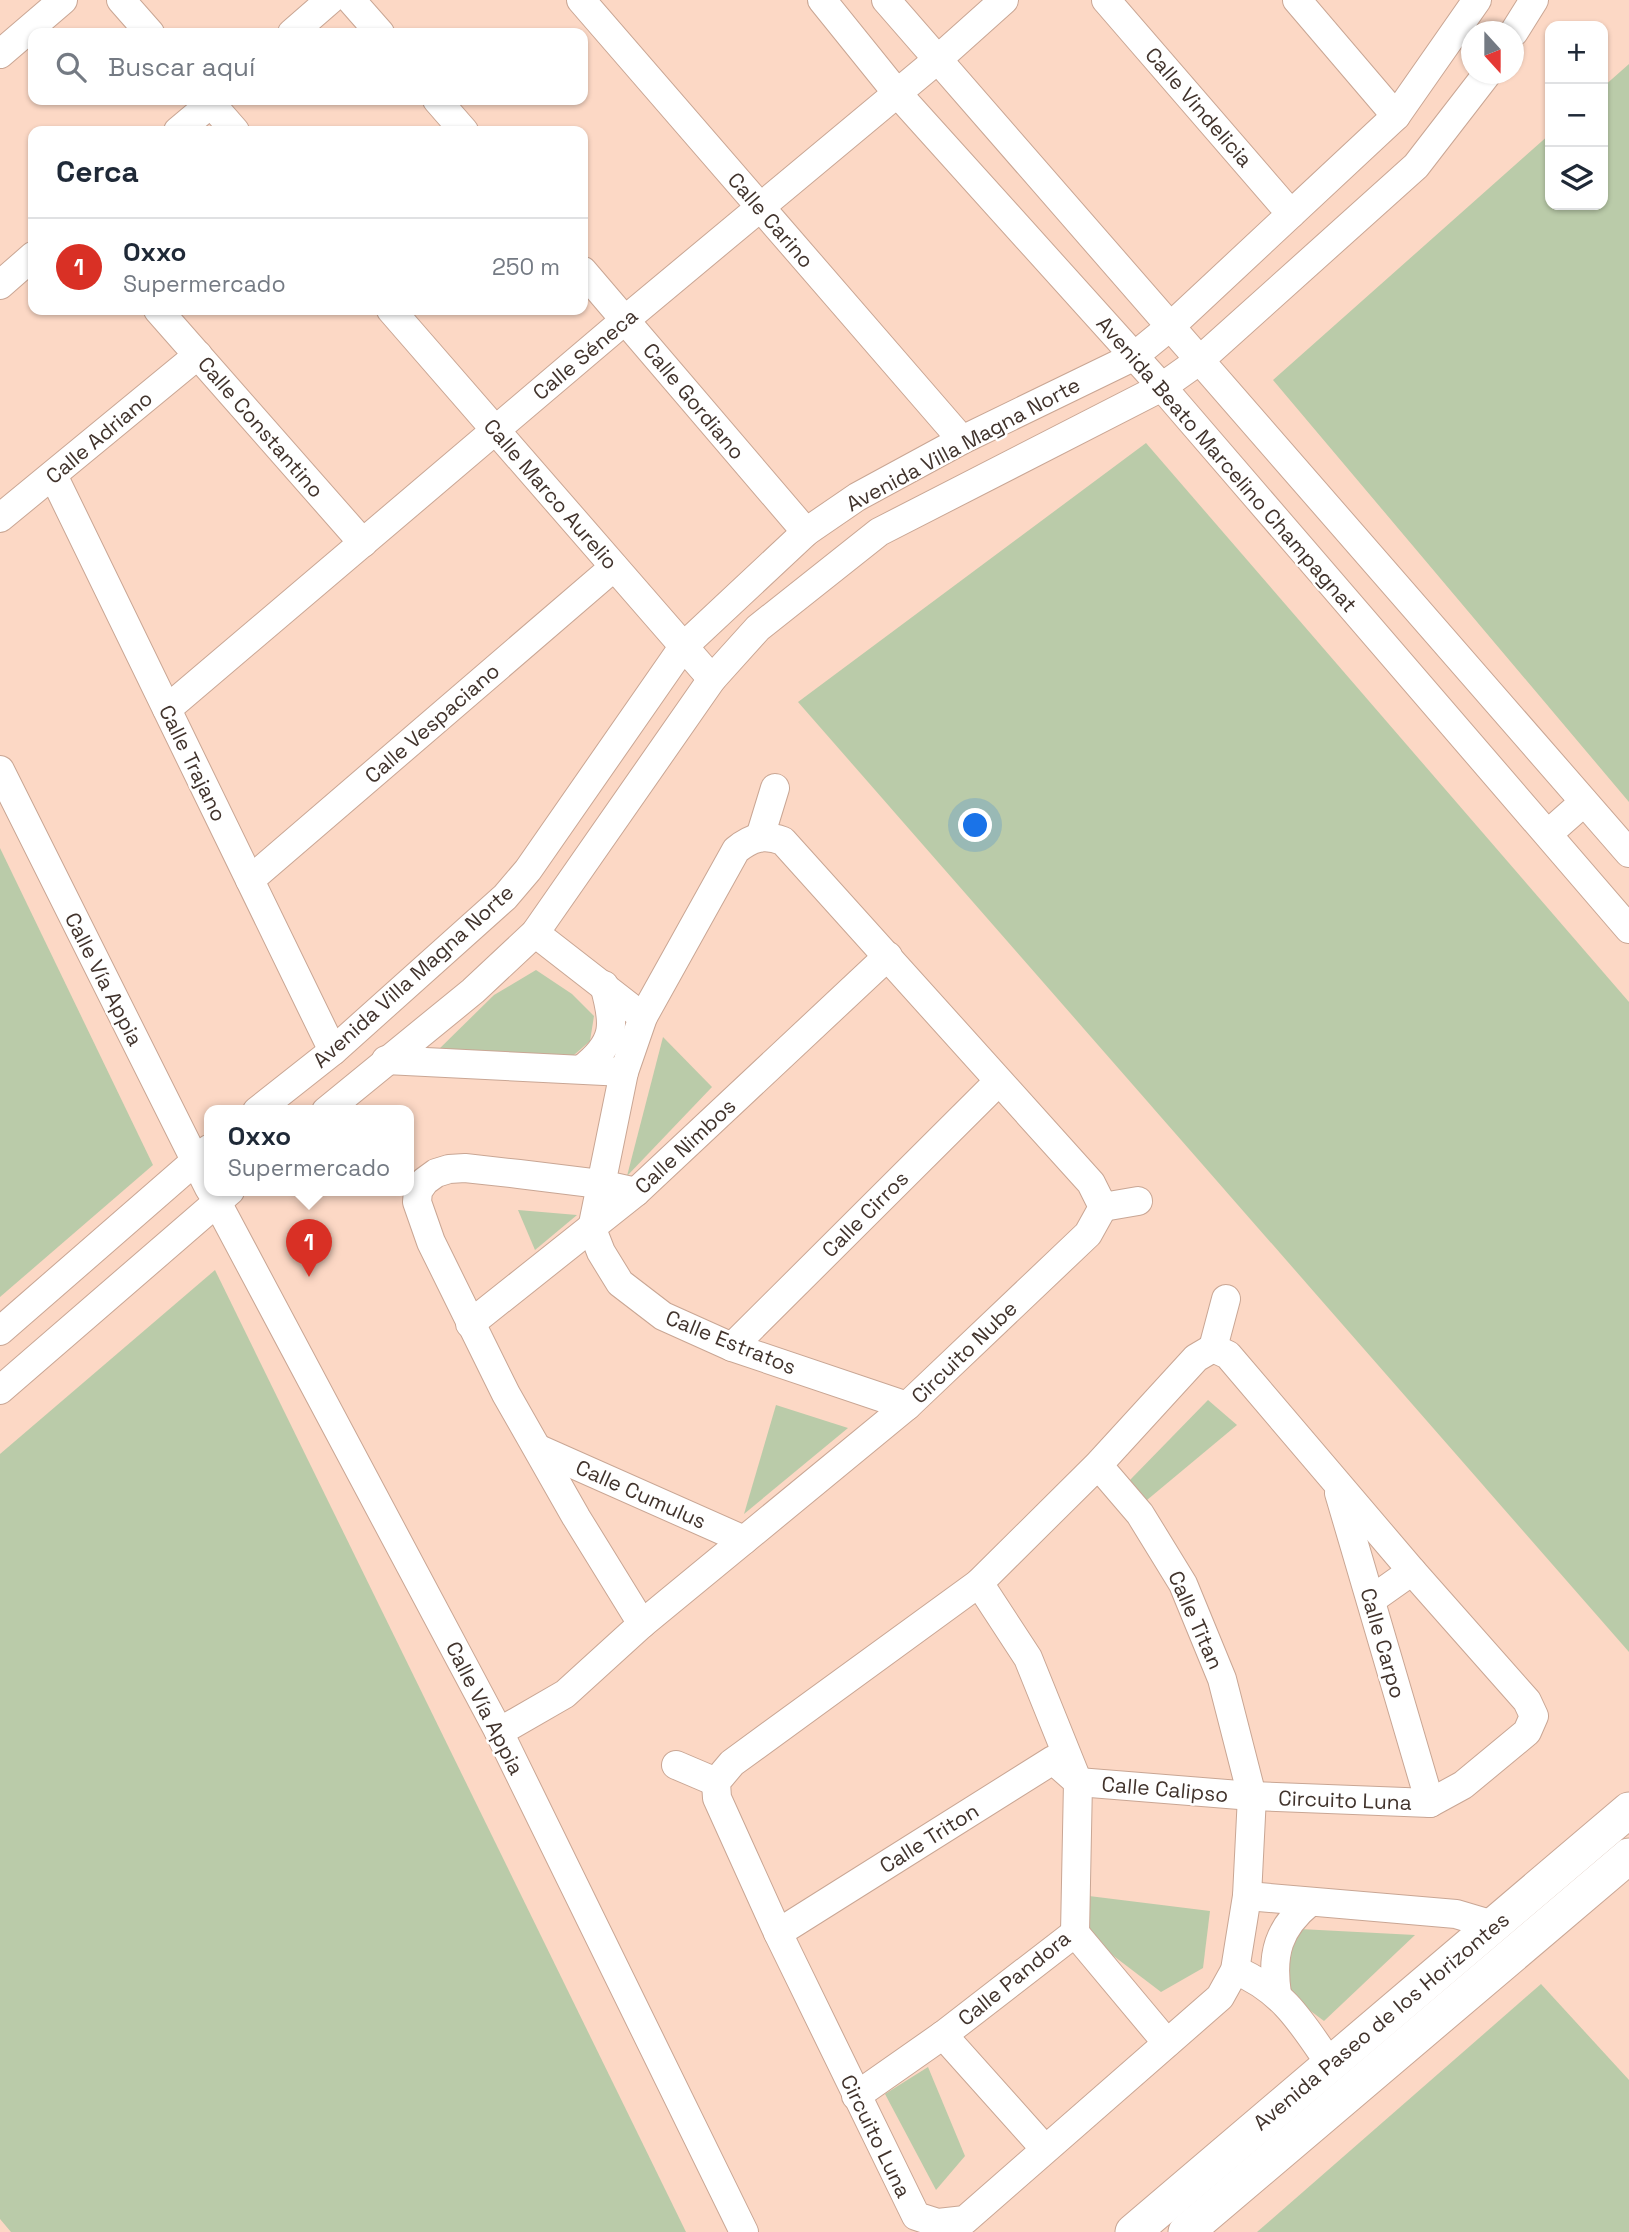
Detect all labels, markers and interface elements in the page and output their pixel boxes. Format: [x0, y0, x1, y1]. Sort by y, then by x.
north arrow [1461, 21, 1524, 84]
map controls [1545, 21, 1608, 210]
button: + [1545, 21, 1608, 84]
search box [28, 28, 588, 105]
street label: Calle Vindelicia [1139, 41, 1259, 173]
icon: search [52, 48, 90, 86]
text: Buscar aquí [108, 50, 255, 84]
button: − [1545, 84, 1608, 147]
button: layers [1545, 147, 1608, 210]
text: Cerca [56, 152, 139, 191]
street label: Calle Carino [722, 167, 820, 273]
text: Oxxo [123, 235, 186, 269]
text: 1 [74, 252, 84, 282]
text: 250 m [492, 252, 560, 282]
text: Supermercado [123, 269, 286, 299]
street label: Calle Séneca [527, 302, 643, 406]
street label: Avenida Beato Marcelino Champagnat [1091, 310, 1363, 618]
street label: Calle Gordiano [637, 337, 751, 465]
street label: Calle Constantino [192, 351, 330, 503]
street label: Avenida Villa Magna Norte [841, 371, 1085, 517]
street label: Calle Adriano [40, 385, 158, 489]
street label: Calle Marco Aurelio [478, 413, 624, 575]
street label: Calle Vespaciano [359, 657, 505, 789]
street label: Calle Trajano [153, 700, 233, 826]
your location [958, 808, 992, 842]
street label: Avenida Villa Magna Norte [307, 879, 519, 1073]
street label: Calle Vía Appia [59, 908, 149, 1050]
street label: Calle Nimbos [629, 1092, 741, 1200]
popup [204, 1105, 414, 1196]
text: Oxxo [228, 1119, 291, 1153]
text: Supermercado [228, 1153, 390, 1183]
street label: Calle Cirros [816, 1165, 914, 1263]
pin: 1 [286, 1219, 332, 1277]
street label: Circuito Nube [905, 1295, 1023, 1409]
street label: Calle Estratos [662, 1304, 800, 1380]
street label: Calle Cumulus [572, 1453, 710, 1535]
street label: Calle Titan [1162, 1567, 1230, 1673]
street label: Calle Carpo [1354, 1585, 1412, 1701]
street label: Calle Vía Appia [440, 1637, 530, 1779]
street label: Calle Calipso [1101, 1770, 1229, 1808]
street label: Circuito Luna [1278, 1784, 1412, 1816]
street label: Calle Triton [874, 1797, 984, 1879]
street label: Avenida Paseo de los Horizontes [1247, 1906, 1515, 2136]
street label: Calle Pandora [952, 1924, 1076, 2032]
street label: Circuito Luna [835, 2070, 917, 2202]

